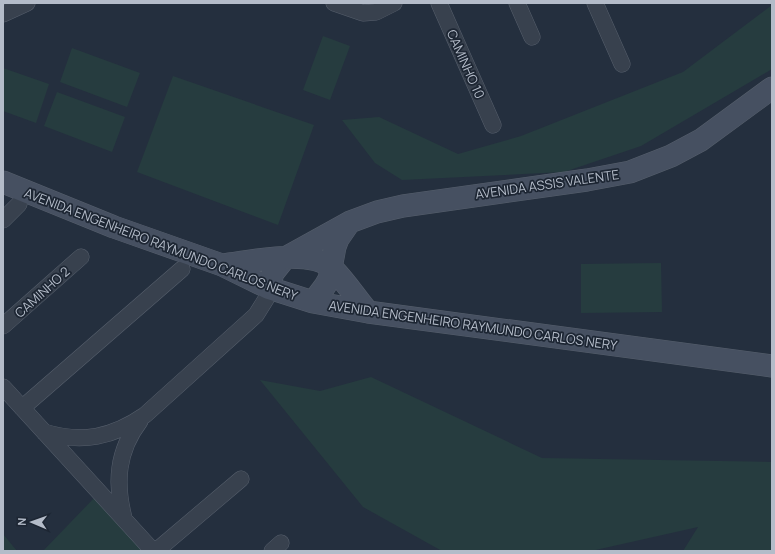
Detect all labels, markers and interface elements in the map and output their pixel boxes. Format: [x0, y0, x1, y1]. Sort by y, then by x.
street label: CAMINHO 10 [443, 27, 489, 102]
street label: AVENIDA ASSIS VALENTE [474, 165, 620, 203]
street label: AVENIDA ENGENHEIRO RAYMUNDO CARLOS NERY [22, 183, 301, 305]
street label: CAMINHO 2 [11, 262, 73, 322]
street label: AVENIDA ENGENHEIRO RAYMUNDO CARLOS NERY [328, 296, 619, 354]
north arrow [12, 502, 52, 542]
text: N [14, 517, 29, 526]

